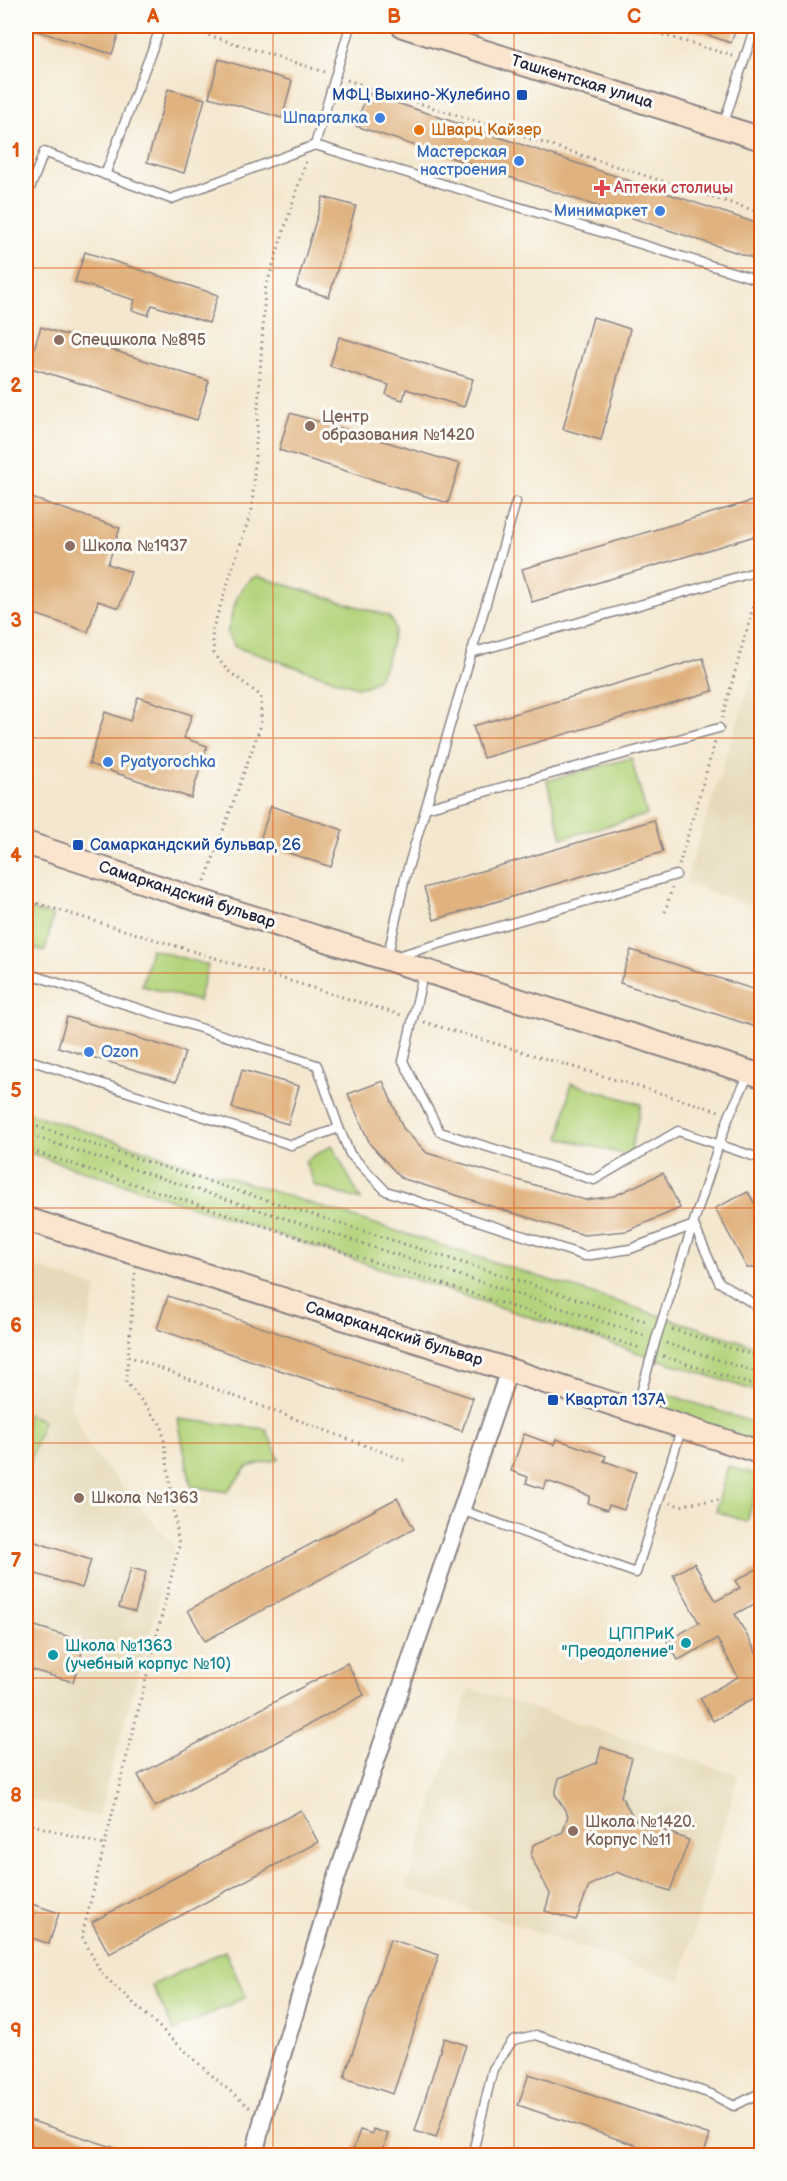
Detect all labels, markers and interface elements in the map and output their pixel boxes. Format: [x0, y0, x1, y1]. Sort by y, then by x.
text: A [146, 5, 160, 29]
text: B [387, 5, 401, 29]
text: C [627, 5, 641, 29]
street label: Ташкентская улица [509, 51, 656, 113]
place label: МФЦ Выхино-Жулебино [332, 86, 510, 105]
marker: МФЦ Выхино-Жулебино [515, 88, 529, 102]
place label: Шпаргалка [283, 109, 369, 128]
marker: Шпаргалка [373, 111, 387, 125]
place label: Шварц Кайзер [431, 121, 542, 140]
marker: Шварц Кайзер [412, 123, 426, 137]
text: 1 [12, 139, 20, 163]
place label: Мастерская настроения [417, 143, 507, 180]
marker: Мастерская настроения [512, 154, 526, 168]
place label: Аптеки столицы [613, 179, 733, 198]
marker: Аптеки столицы [595, 181, 609, 195]
place label: Минимаркет [554, 202, 649, 221]
marker: Минимаркет [653, 204, 667, 218]
place label: Спецшкола №895 [71, 331, 206, 350]
marker: Спецшкола №895 [52, 333, 66, 347]
text: 2 [10, 374, 22, 398]
place label: Центр образования №1420 [322, 408, 475, 445]
marker: Центр образования №1420 [303, 419, 317, 433]
place label: Школа №1937 [82, 537, 187, 556]
marker: Школа №1937 [63, 539, 77, 553]
text: 3 [10, 609, 22, 633]
place label: Pyatyorochka [120, 753, 216, 772]
marker: Pyatyorochka [101, 755, 115, 769]
place label: Самаркандский бульвар, 26 [90, 836, 301, 855]
marker: Самаркандский бульвар, 26 [71, 838, 85, 852]
text: 4 [10, 844, 22, 868]
street label: Самаркандский бульвар [96, 857, 278, 933]
place label: Ozon [101, 1043, 139, 1062]
marker: Ozon [82, 1045, 96, 1059]
text: 5 [10, 1079, 22, 1103]
street label: Самаркандский бульвар [303, 1298, 485, 1370]
text: 6 [10, 1314, 22, 1338]
place label: Квартал 137А [565, 1391, 666, 1410]
marker: Квартал 137А [546, 1393, 560, 1407]
place label: Школа №1363 [91, 1489, 199, 1508]
marker: Школа №1363 [72, 1491, 86, 1505]
text: 7 [10, 1549, 22, 1573]
place label: ЦППРиК "Преодоление" [561, 1625, 675, 1662]
marker: ЦППРиК "Преодоление" [679, 1636, 693, 1650]
place label: Школа №1363 (учебный корпус №10) [65, 1637, 231, 1674]
marker: Школа №1363 (учебный корпус №10) [46, 1648, 60, 1662]
text: 8 [10, 1784, 22, 1808]
place label: Школа №1420. Корпус №11 [585, 1813, 695, 1850]
marker: Школа №1420. Корпус №11 [566, 1824, 580, 1838]
text: 9 [10, 2019, 22, 2043]

